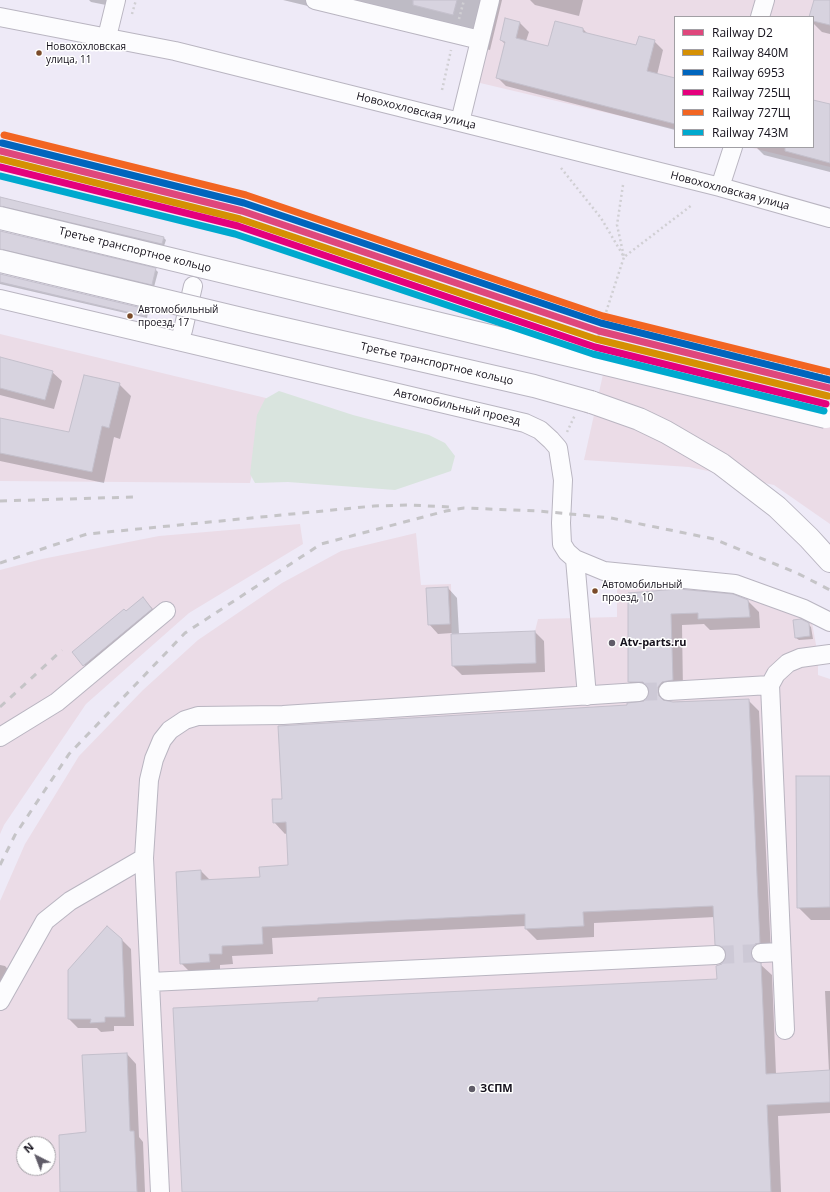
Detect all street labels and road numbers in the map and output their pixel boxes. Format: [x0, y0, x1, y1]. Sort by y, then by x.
street label: Новохохловская улица [355, 90, 477, 132]
street label: Новохохловская улица [669, 169, 791, 213]
street label: Третье транспортное кольцо [57, 225, 213, 275]
street label: Третье транспортное кольцо [359, 340, 515, 388]
street label: Автомобильный проезд [393, 386, 521, 428]

